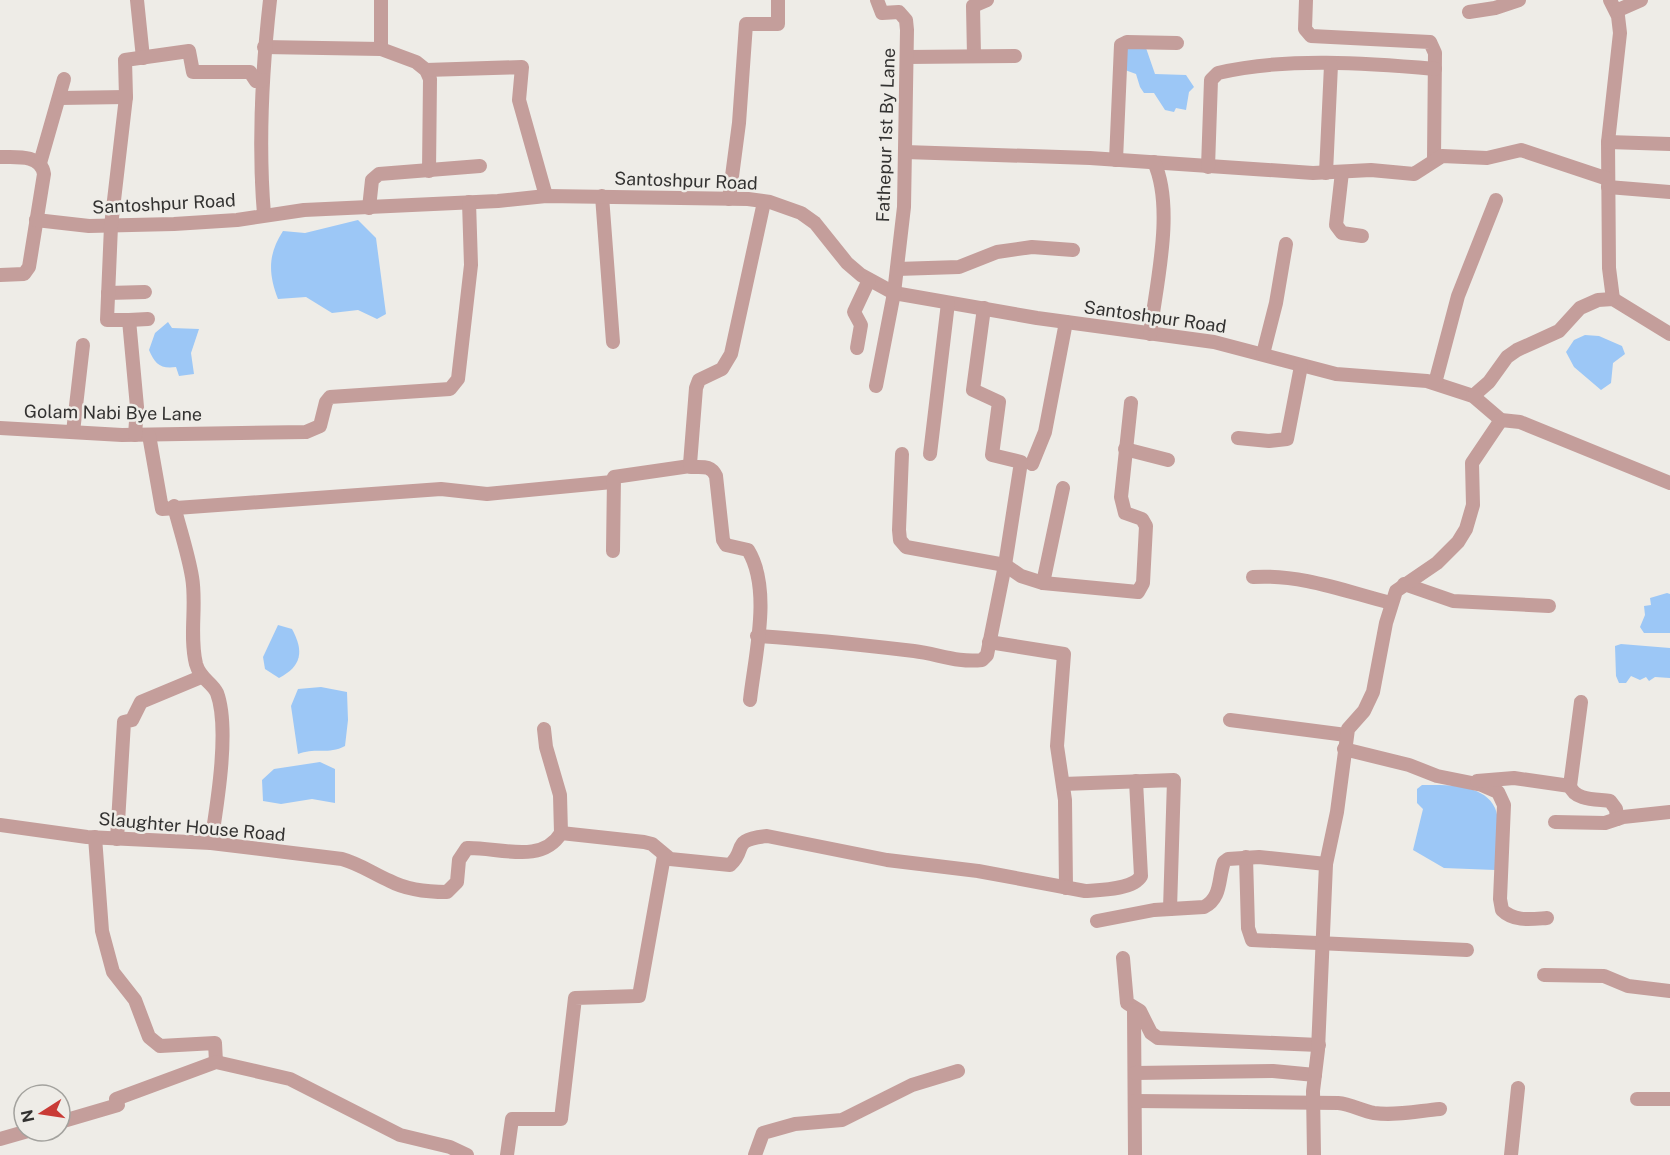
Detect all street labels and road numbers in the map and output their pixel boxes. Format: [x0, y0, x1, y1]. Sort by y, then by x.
street label: Fathepur 1st By Lane [872, 47, 899, 223]
street label: Santoshpur Road [614, 168, 758, 194]
street label: Santoshpur Road [92, 189, 236, 218]
street label: Santoshpur Road [1082, 296, 1228, 337]
street label: Golam Nabi Bye Lane [24, 400, 202, 425]
street label: Slaughter House Road [98, 808, 287, 845]

